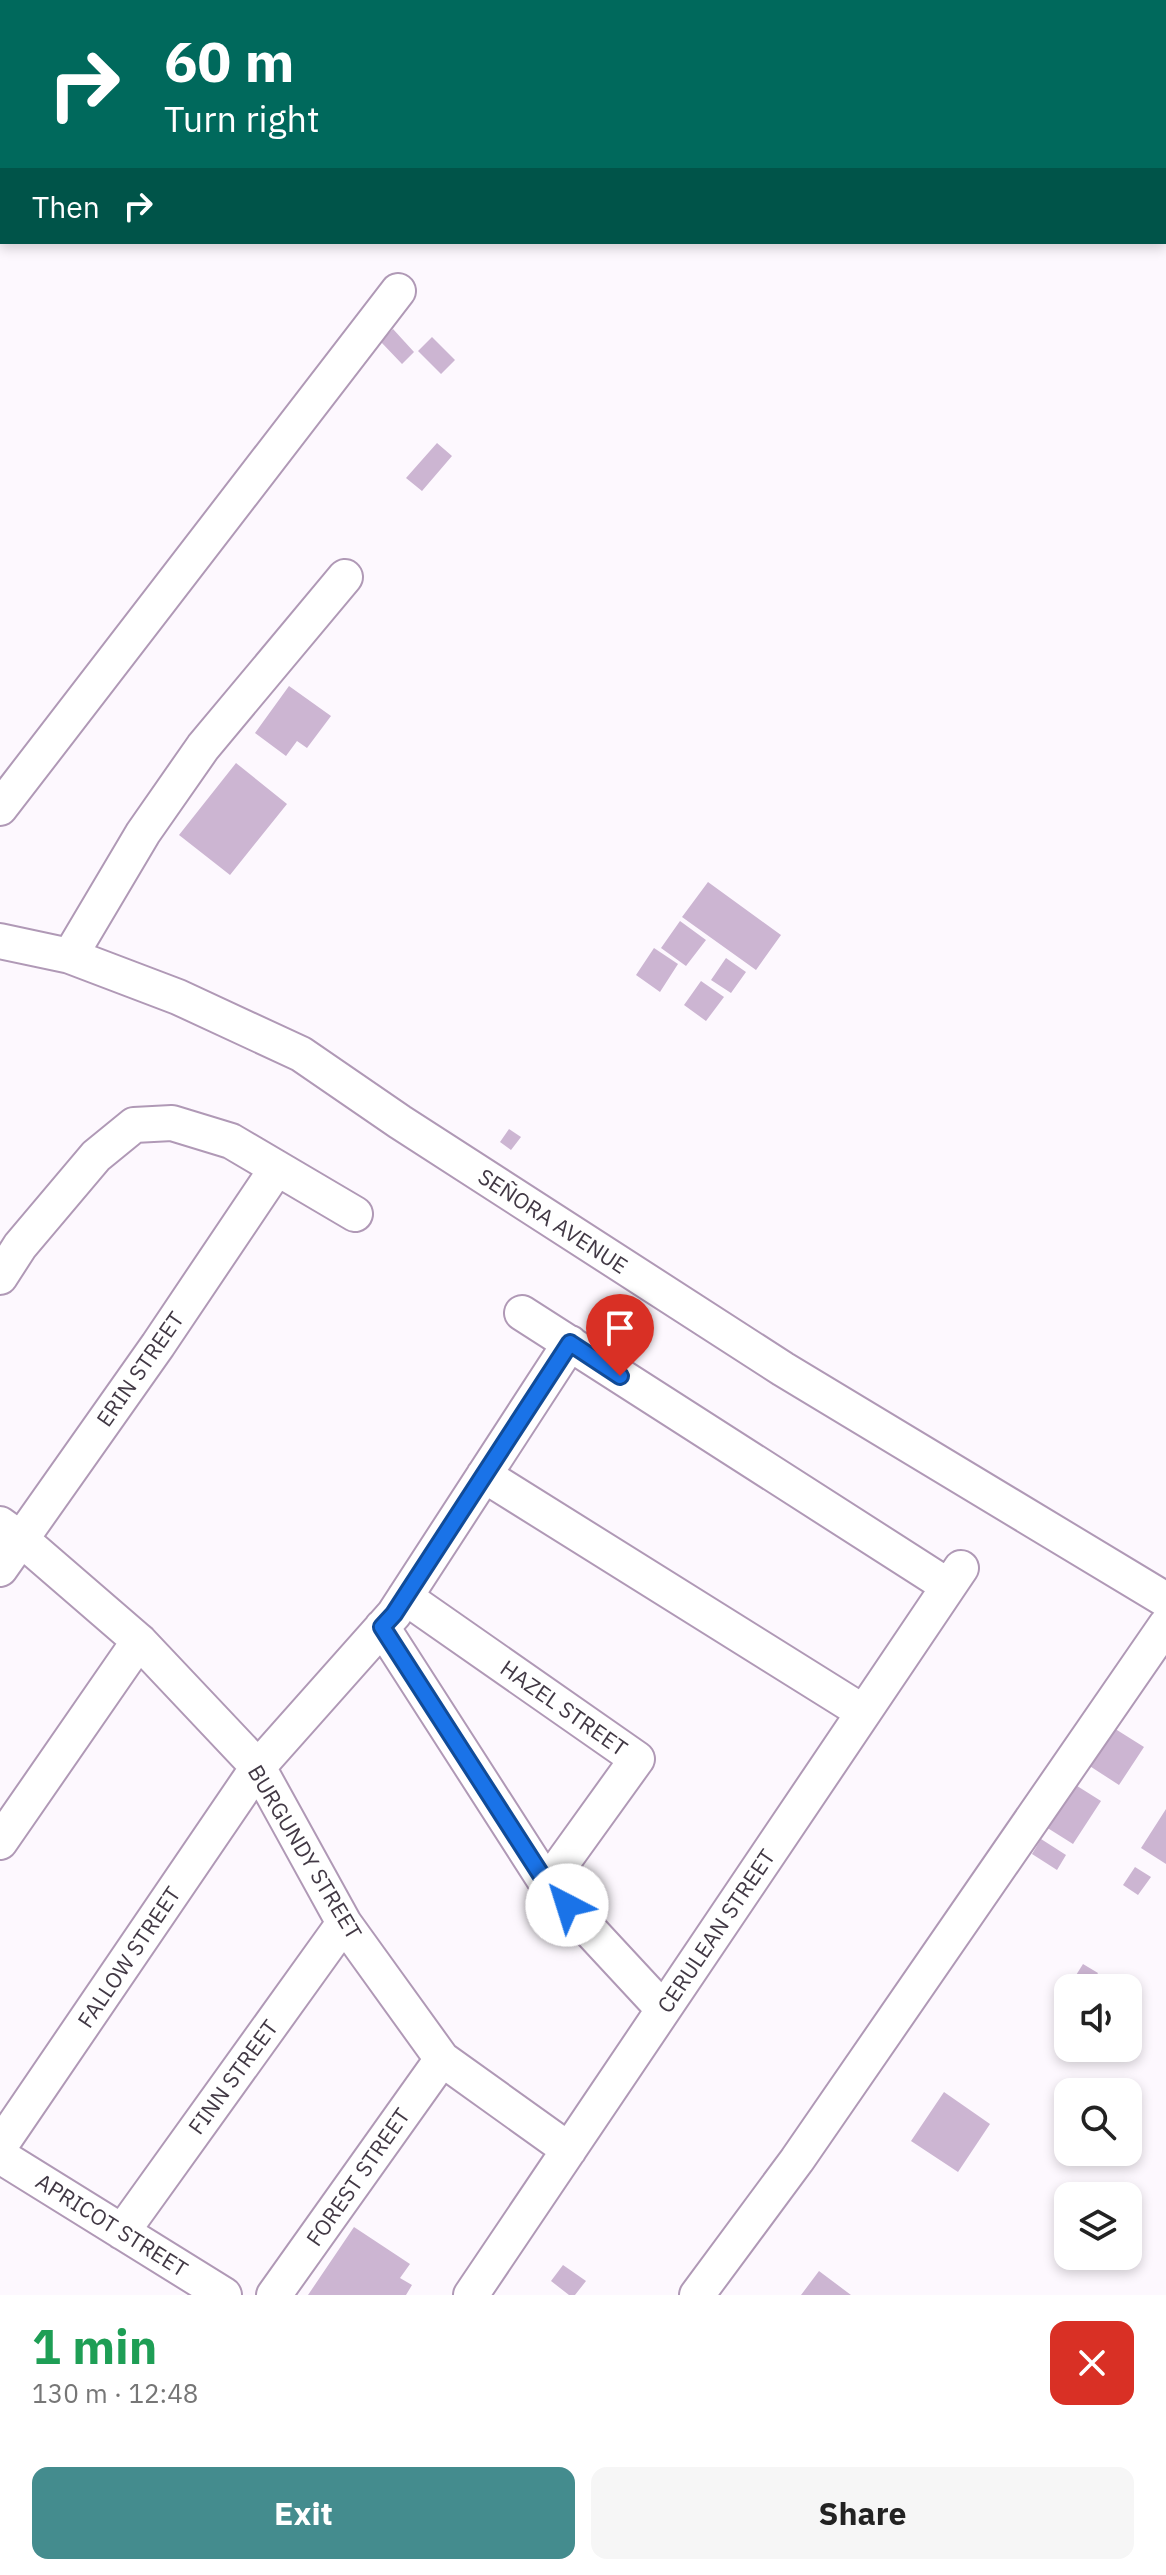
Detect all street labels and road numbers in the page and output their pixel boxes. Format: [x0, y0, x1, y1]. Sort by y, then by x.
street label: SEÑORA AVENUE [473, 1161, 634, 1280]
street label: ERIN STREET [89, 1305, 190, 1432]
street label: HAZEL STREET [495, 1653, 634, 1762]
street label: BURGUNDY STREET [242, 1759, 369, 1945]
street label: CERULEAN STREET [650, 1843, 781, 2018]
street label: FALLOW STREET [71, 1880, 187, 2033]
street label: FINN STREET [181, 2013, 284, 2140]
street label: FOREST STREET [299, 2102, 416, 2251]
street label: APRICOT STREET [31, 2166, 194, 2283]

